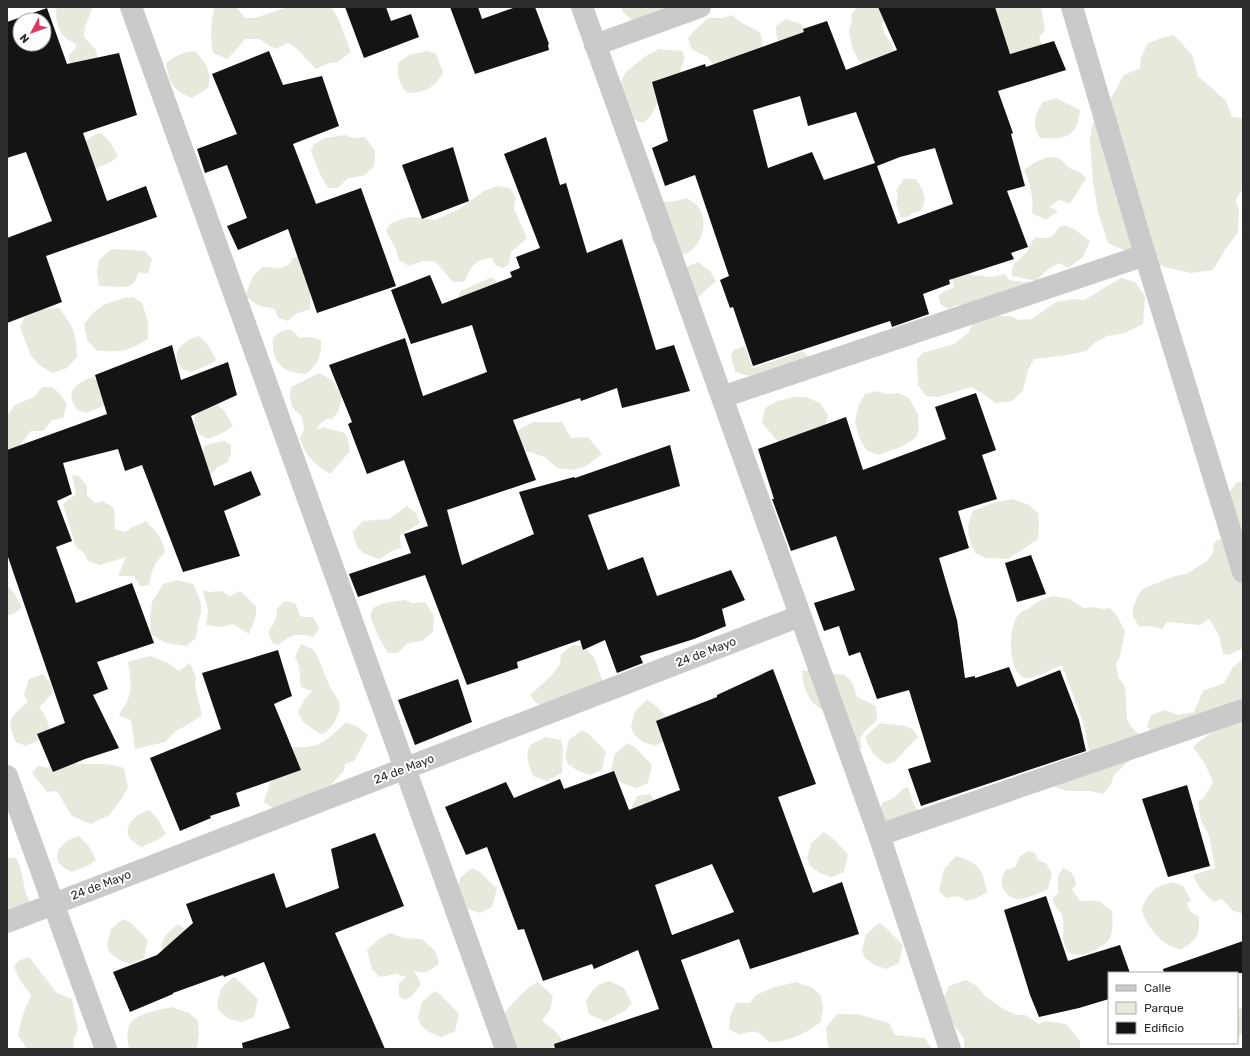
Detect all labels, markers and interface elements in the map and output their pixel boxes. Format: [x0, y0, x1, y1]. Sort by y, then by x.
north arrow [12, 12, 52, 52]
text: N [17, 31, 32, 45]
street label: 24 de Mayo [674, 634, 738, 670]
street label: 24 de Mayo [372, 751, 436, 787]
street label: 24 de Mayo [69, 867, 133, 903]
legend [1108, 972, 1238, 1044]
text: Calle [1144, 981, 1171, 995]
text: Parque [1144, 1001, 1184, 1015]
text: Edificio [1144, 1021, 1184, 1035]

